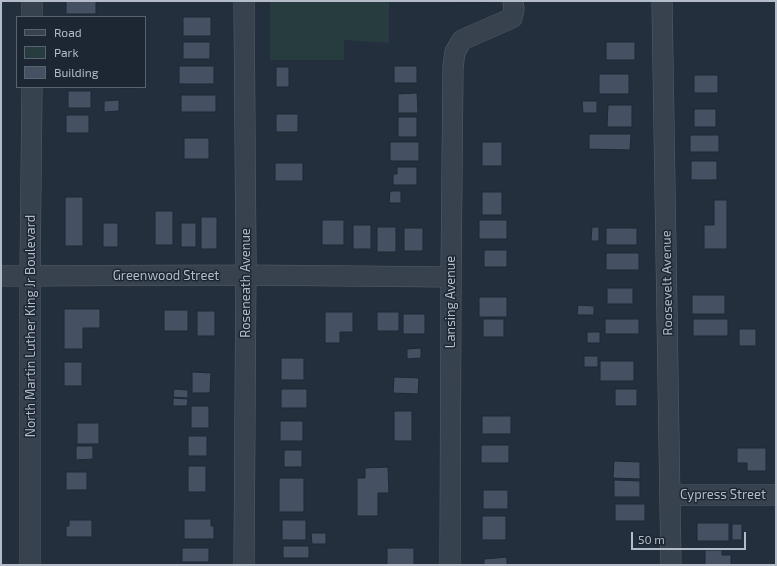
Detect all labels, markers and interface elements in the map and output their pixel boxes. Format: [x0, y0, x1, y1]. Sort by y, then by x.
legend [16, 16, 146, 88]
text: Road [54, 25, 82, 39]
text: Park [54, 45, 79, 59]
text: Building [54, 65, 98, 79]
street label: North Martin Luther King Jr Boulevard [23, 215, 39, 437]
street label: Roseneath Avenue [238, 228, 254, 338]
street label: Roosevelt Avenue [658, 230, 676, 336]
street label: Lansing Avenue [443, 256, 459, 348]
street label: Greenwood Street [113, 268, 219, 284]
street label: Cypress Street [680, 487, 766, 503]
scale bar [633, 524, 748, 550]
text: 50 m [638, 532, 665, 546]

